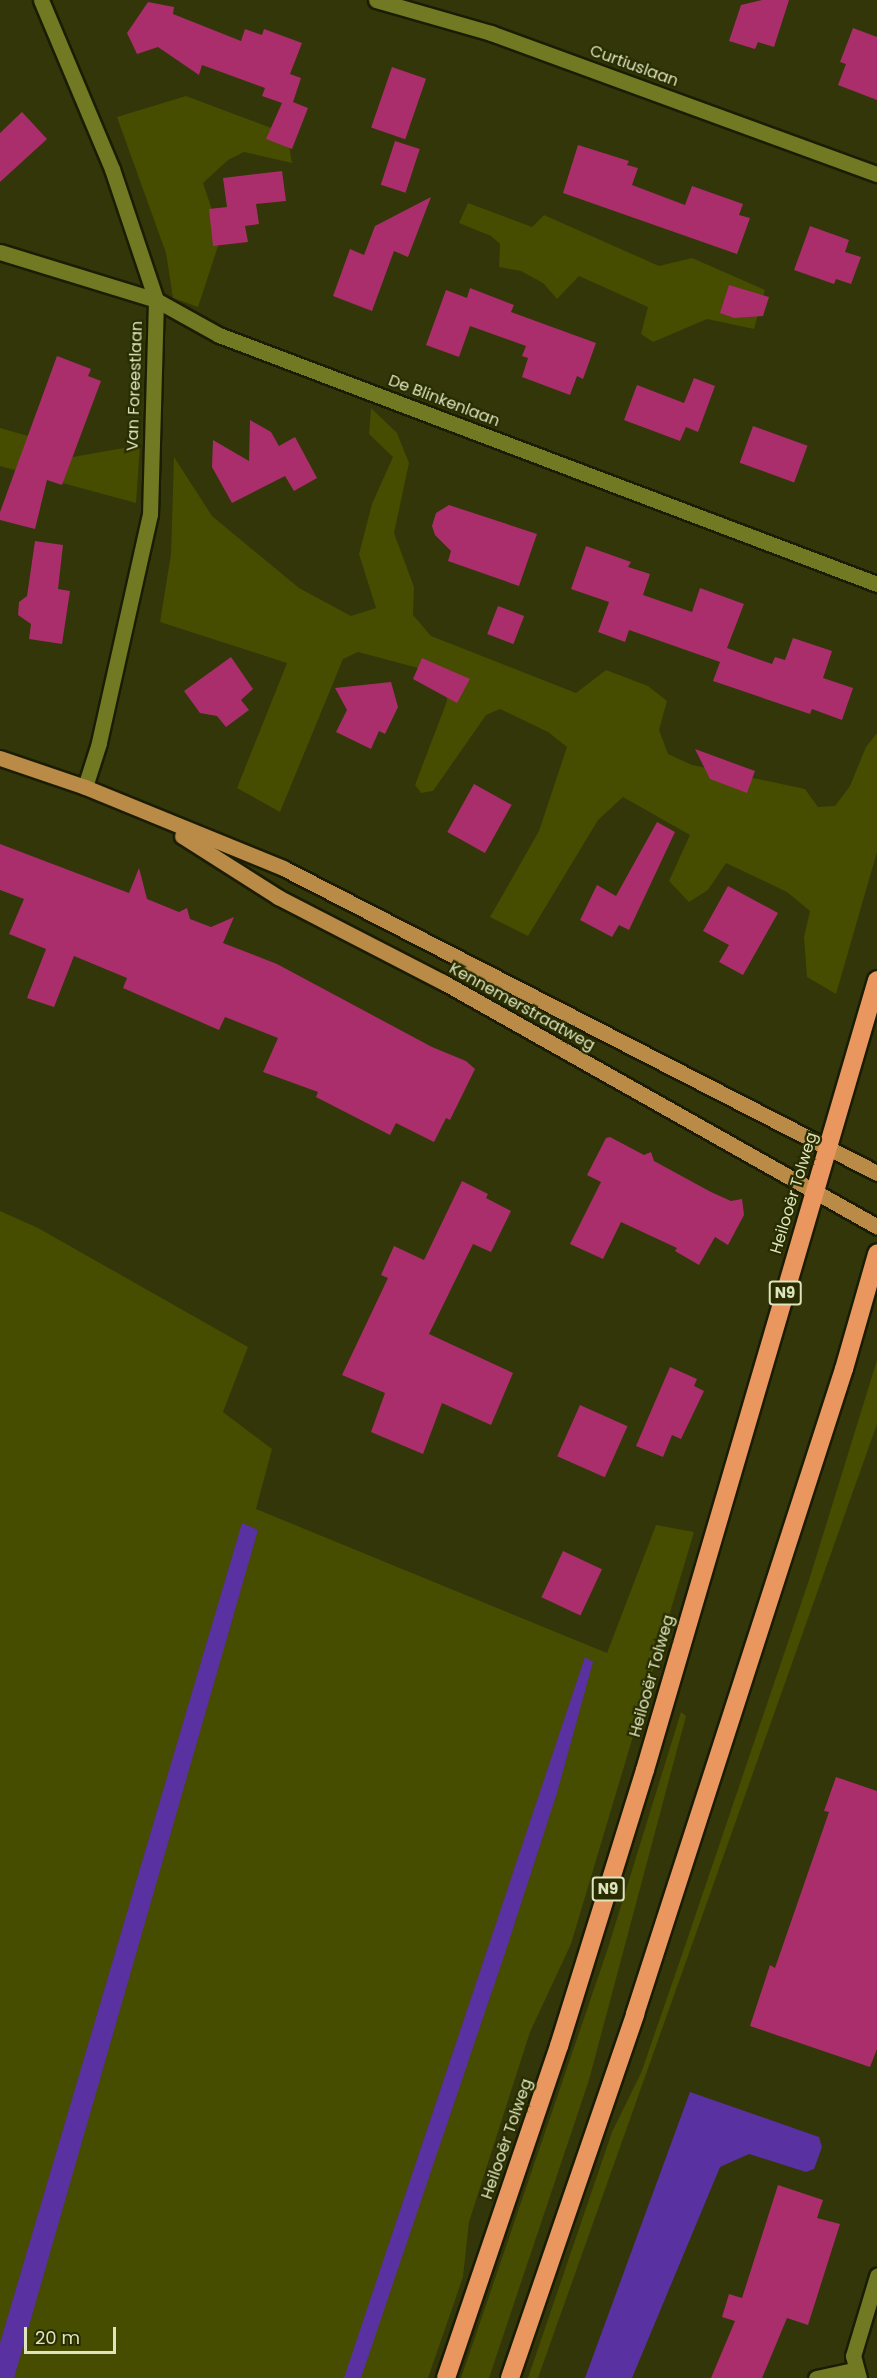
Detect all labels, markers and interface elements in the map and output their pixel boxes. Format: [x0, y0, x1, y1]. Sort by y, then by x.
street label: Curtiuslaan [587, 41, 681, 91]
street label: Van Foreestlaan [123, 321, 147, 451]
street label: De Blinkenlaan [386, 371, 502, 431]
street label: Kennemerstraatweg [446, 959, 598, 1055]
street label: Heilooër Tolweg [766, 1130, 822, 1256]
road number: N9 [768, 1281, 802, 1305]
street label: Heilooër Tolweg [625, 1613, 679, 1739]
road number: N9 [592, 1877, 624, 1901]
street label: Heilooër Tolweg [477, 2076, 537, 2202]
scale bar [27, 2315, 118, 2353]
text: 20 m [35, 2325, 80, 2350]

